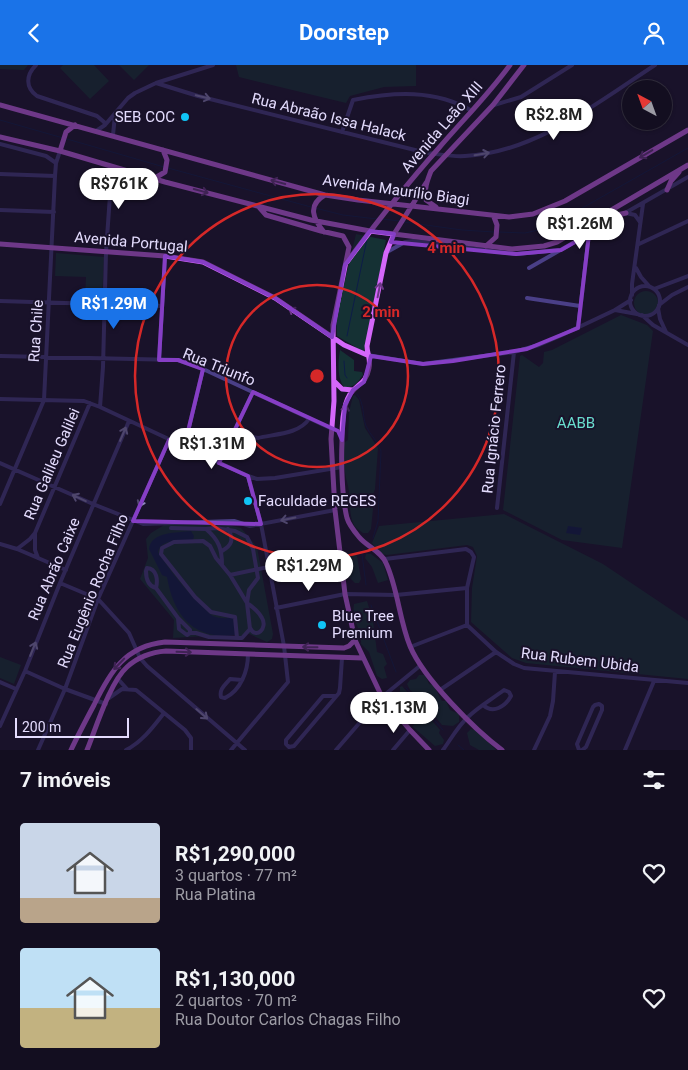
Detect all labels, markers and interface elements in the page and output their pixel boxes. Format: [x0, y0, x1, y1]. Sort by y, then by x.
icon: back [20, 19, 48, 47]
icon: person [640, 19, 668, 47]
text: Doorstep [299, 20, 389, 45]
street label: Avenida Leão XIII [398, 78, 486, 176]
north arrow [622, 80, 672, 130]
map controls [622, 80, 672, 130]
street label: Rua Abraão Issa Halack [250, 89, 408, 145]
one-way arrow [194, 93, 210, 102]
pin: R$2.8M [513, 99, 595, 141]
text: R$2.8M [526, 105, 582, 124]
place label: SEB COC [115, 108, 175, 126]
marker: SEB COC [179, 111, 191, 123]
one-way arrow [474, 149, 490, 159]
one-way arrow [639, 149, 653, 159]
pin: R$761K [78, 167, 160, 210]
street label: Avenida Maurílio Biagi [321, 171, 471, 209]
text: R$761K [90, 174, 148, 193]
one-way arrow [271, 177, 287, 186]
one-way arrow [193, 187, 209, 197]
pin: R$1.26M [534, 207, 626, 250]
text: R$1.26M [547, 214, 613, 233]
street label: Avenida Portugal [74, 228, 188, 256]
text: 4 min [427, 239, 465, 257]
one-way arrow [374, 282, 384, 298]
pin: R$1.29M [68, 287, 160, 330]
text: R$1.29M [81, 294, 147, 313]
street label: Rua Chile [25, 299, 47, 363]
text: 2 min [362, 303, 400, 321]
one-way arrow [289, 307, 303, 317]
street label: Rua Triunfo [180, 344, 258, 390]
street label: Rua Ignácio Ferrero [478, 364, 510, 494]
centre of rings [308, 367, 326, 385]
one-way arrow [340, 404, 350, 420]
street label: Rua Galileu Galilei [20, 405, 84, 523]
park label: AABB [557, 414, 595, 432]
one-way arrow [119, 427, 129, 442]
pin: R$1.31M [166, 427, 258, 470]
text: R$1.31M [179, 434, 245, 453]
one-way arrow [72, 492, 87, 502]
one-way arrow [137, 492, 147, 507]
place label: Faculdade REGES [258, 492, 376, 510]
marker: Faculdade REGES [242, 495, 254, 507]
street label: Rua Eugênio Rocha Filho [54, 511, 132, 671]
street label: Rua Abrão Caixe [24, 515, 84, 623]
one-way arrow [280, 515, 296, 525]
pin: R$1.29M [263, 549, 355, 592]
text: R$1.29M [276, 556, 342, 575]
place label: Blue Tree Premium [332, 607, 394, 642]
marker: Blue Tree Premium [316, 619, 328, 631]
one-way arrow [29, 642, 39, 657]
one-way arrow [302, 642, 318, 652]
street label: Rua Rubem Ubida [520, 644, 640, 676]
one-way arrow [176, 647, 192, 657]
one-way arrow [113, 658, 125, 671]
pin: R$1.13M [348, 691, 440, 734]
text: R$1.13M [361, 698, 427, 717]
one-way arrow [196, 708, 209, 719]
scale bar [15, 715, 129, 738]
text: 200 m [22, 719, 61, 735]
icon: filters [640, 766, 668, 794]
text: 7 imóveis [20, 768, 111, 792]
text: R$1,290,000 [175, 842, 295, 866]
icon: home [60, 843, 120, 903]
icon: heart [640, 859, 668, 887]
text: 3 quartos · 77 m² [175, 866, 297, 885]
text: Rua Platina [175, 885, 256, 904]
text: R$1,130,000 [175, 967, 295, 991]
icon: home [60, 968, 120, 1028]
icon: heart [640, 984, 668, 1012]
text: 2 quartos · 70 m² [175, 991, 297, 1010]
text: Rua Doutor Carlos Chagas Filho [175, 1010, 401, 1029]

